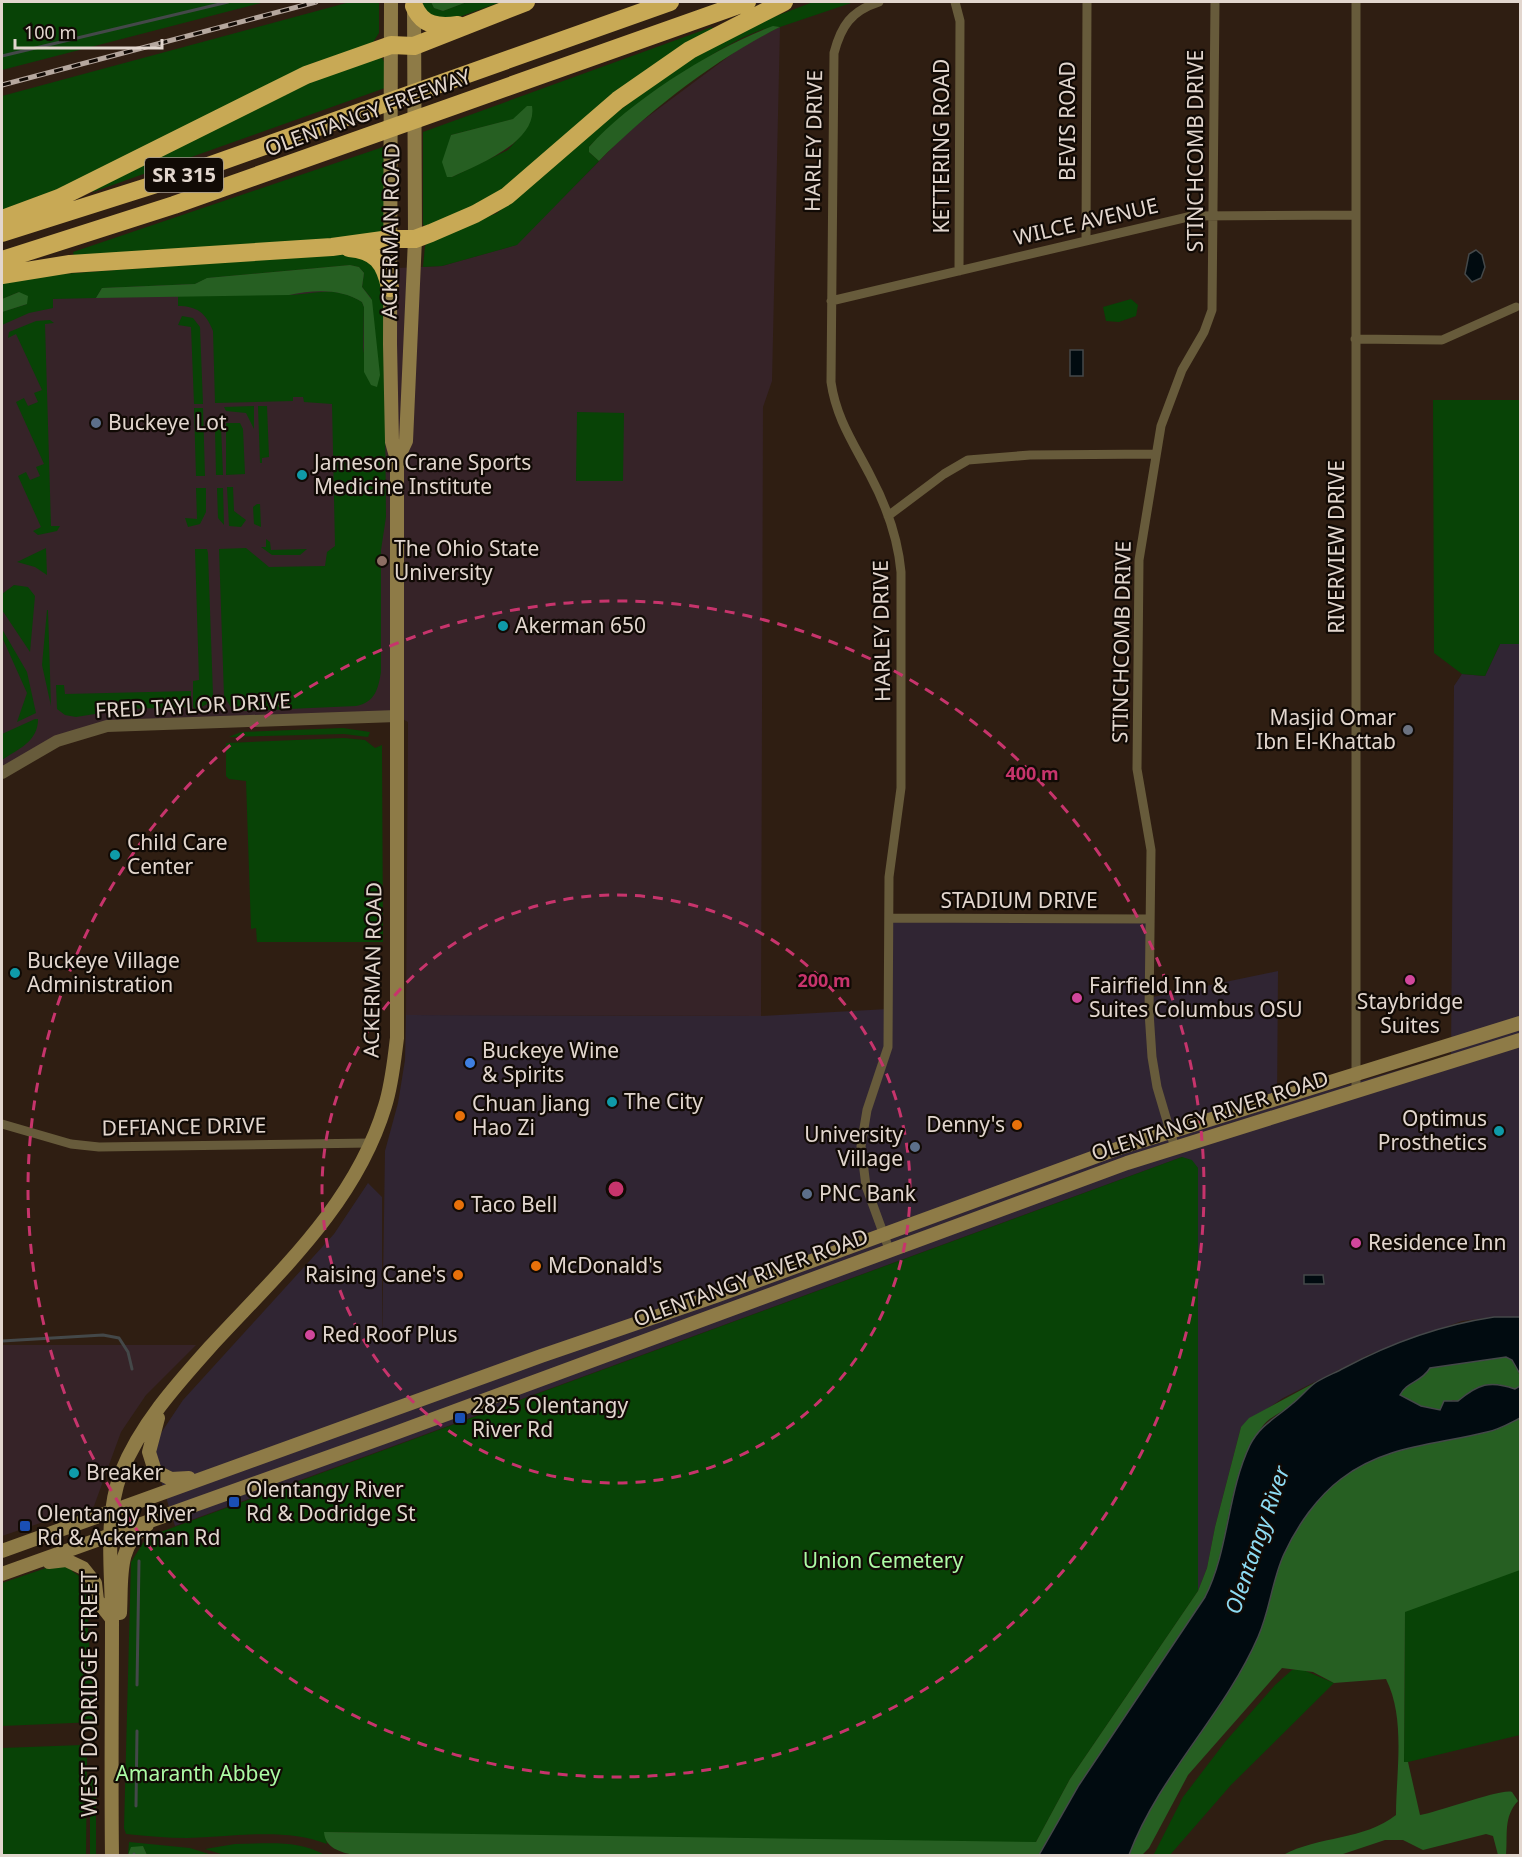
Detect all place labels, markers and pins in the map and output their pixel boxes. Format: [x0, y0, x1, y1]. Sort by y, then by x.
place label: Buckeye Lot [108, 408, 227, 436]
marker: Buckeye Lot [89, 416, 103, 430]
place label: Jameson Crane Sports Medicine Institute [312, 448, 531, 500]
marker: Jameson Crane Sports Medicine Institute [295, 468, 309, 482]
place label: The Ohio State University [394, 534, 539, 586]
marker: The Ohio State University [375, 554, 389, 568]
place label: Akerman 650 [515, 611, 646, 639]
marker: Akerman 650 [496, 619, 510, 633]
place label: Masjid Omar Ibn El-Khattab [1256, 703, 1396, 755]
marker: Masjid Omar Ibn El-Khattab [1401, 723, 1415, 737]
place label: Child Care Center [127, 828, 228, 880]
marker: Child Care Center [108, 848, 122, 862]
place label: Buckeye Village Administration [27, 946, 180, 998]
marker: Buckeye Village Administration [8, 966, 22, 980]
place label: Fairfield Inn & Suites Columbus OSU [1089, 971, 1303, 1023]
marker: Staybridge Suites [1403, 973, 1417, 987]
place label: Staybridge Suites [1357, 987, 1463, 1039]
marker: Fairfield Inn & Suites Columbus OSU [1070, 991, 1084, 1005]
place label: Buckeye Wine & Spirits [482, 1036, 619, 1088]
marker: Buckeye Wine & Spirits [463, 1056, 477, 1070]
place label: The City [624, 1087, 703, 1115]
place label: Chuan Jiang Hao Zi [472, 1089, 590, 1141]
marker: The City [605, 1095, 619, 1109]
place label: Optimus Prosthetics [1378, 1104, 1487, 1156]
marker: Chuan Jiang Hao Zi [453, 1109, 467, 1123]
place label: Denny's [926, 1110, 1005, 1138]
marker: Denny's [1010, 1118, 1024, 1132]
place label: University Village [804, 1120, 903, 1172]
marker: Optimus Prosthetics [1492, 1124, 1506, 1138]
marker: University Village [908, 1140, 922, 1154]
centre of rings [606, 1179, 626, 1199]
place label: PNC Bank [819, 1179, 917, 1207]
marker: PNC Bank [800, 1187, 814, 1201]
place label: Taco Bell [471, 1190, 557, 1218]
marker: Taco Bell [452, 1198, 466, 1212]
place label: Residence Inn [1368, 1228, 1507, 1256]
marker: Residence Inn [1349, 1236, 1363, 1250]
place label: McDonald's [548, 1251, 662, 1279]
marker: McDonald's [529, 1259, 543, 1273]
place label: Raising Cane's [305, 1260, 446, 1288]
marker: Raising Cane's [451, 1268, 465, 1282]
place label: Red Roof Plus [322, 1320, 458, 1348]
marker: Red Roof Plus [303, 1328, 317, 1342]
place label: 2825 Olentangy River Rd [472, 1391, 628, 1443]
marker: 2825 Olentangy River Rd [453, 1411, 467, 1425]
place label: Breaker [86, 1458, 164, 1486]
marker: Breaker [67, 1466, 81, 1480]
place label: Olentangy River Rd & Dodridge St [246, 1475, 416, 1527]
marker: Olentangy River Rd & Dodridge St [227, 1495, 241, 1509]
place label: Olentangy River Rd & Ackerman Rd [37, 1499, 220, 1551]
marker: Olentangy River Rd & Ackerman Rd [18, 1519, 32, 1533]

